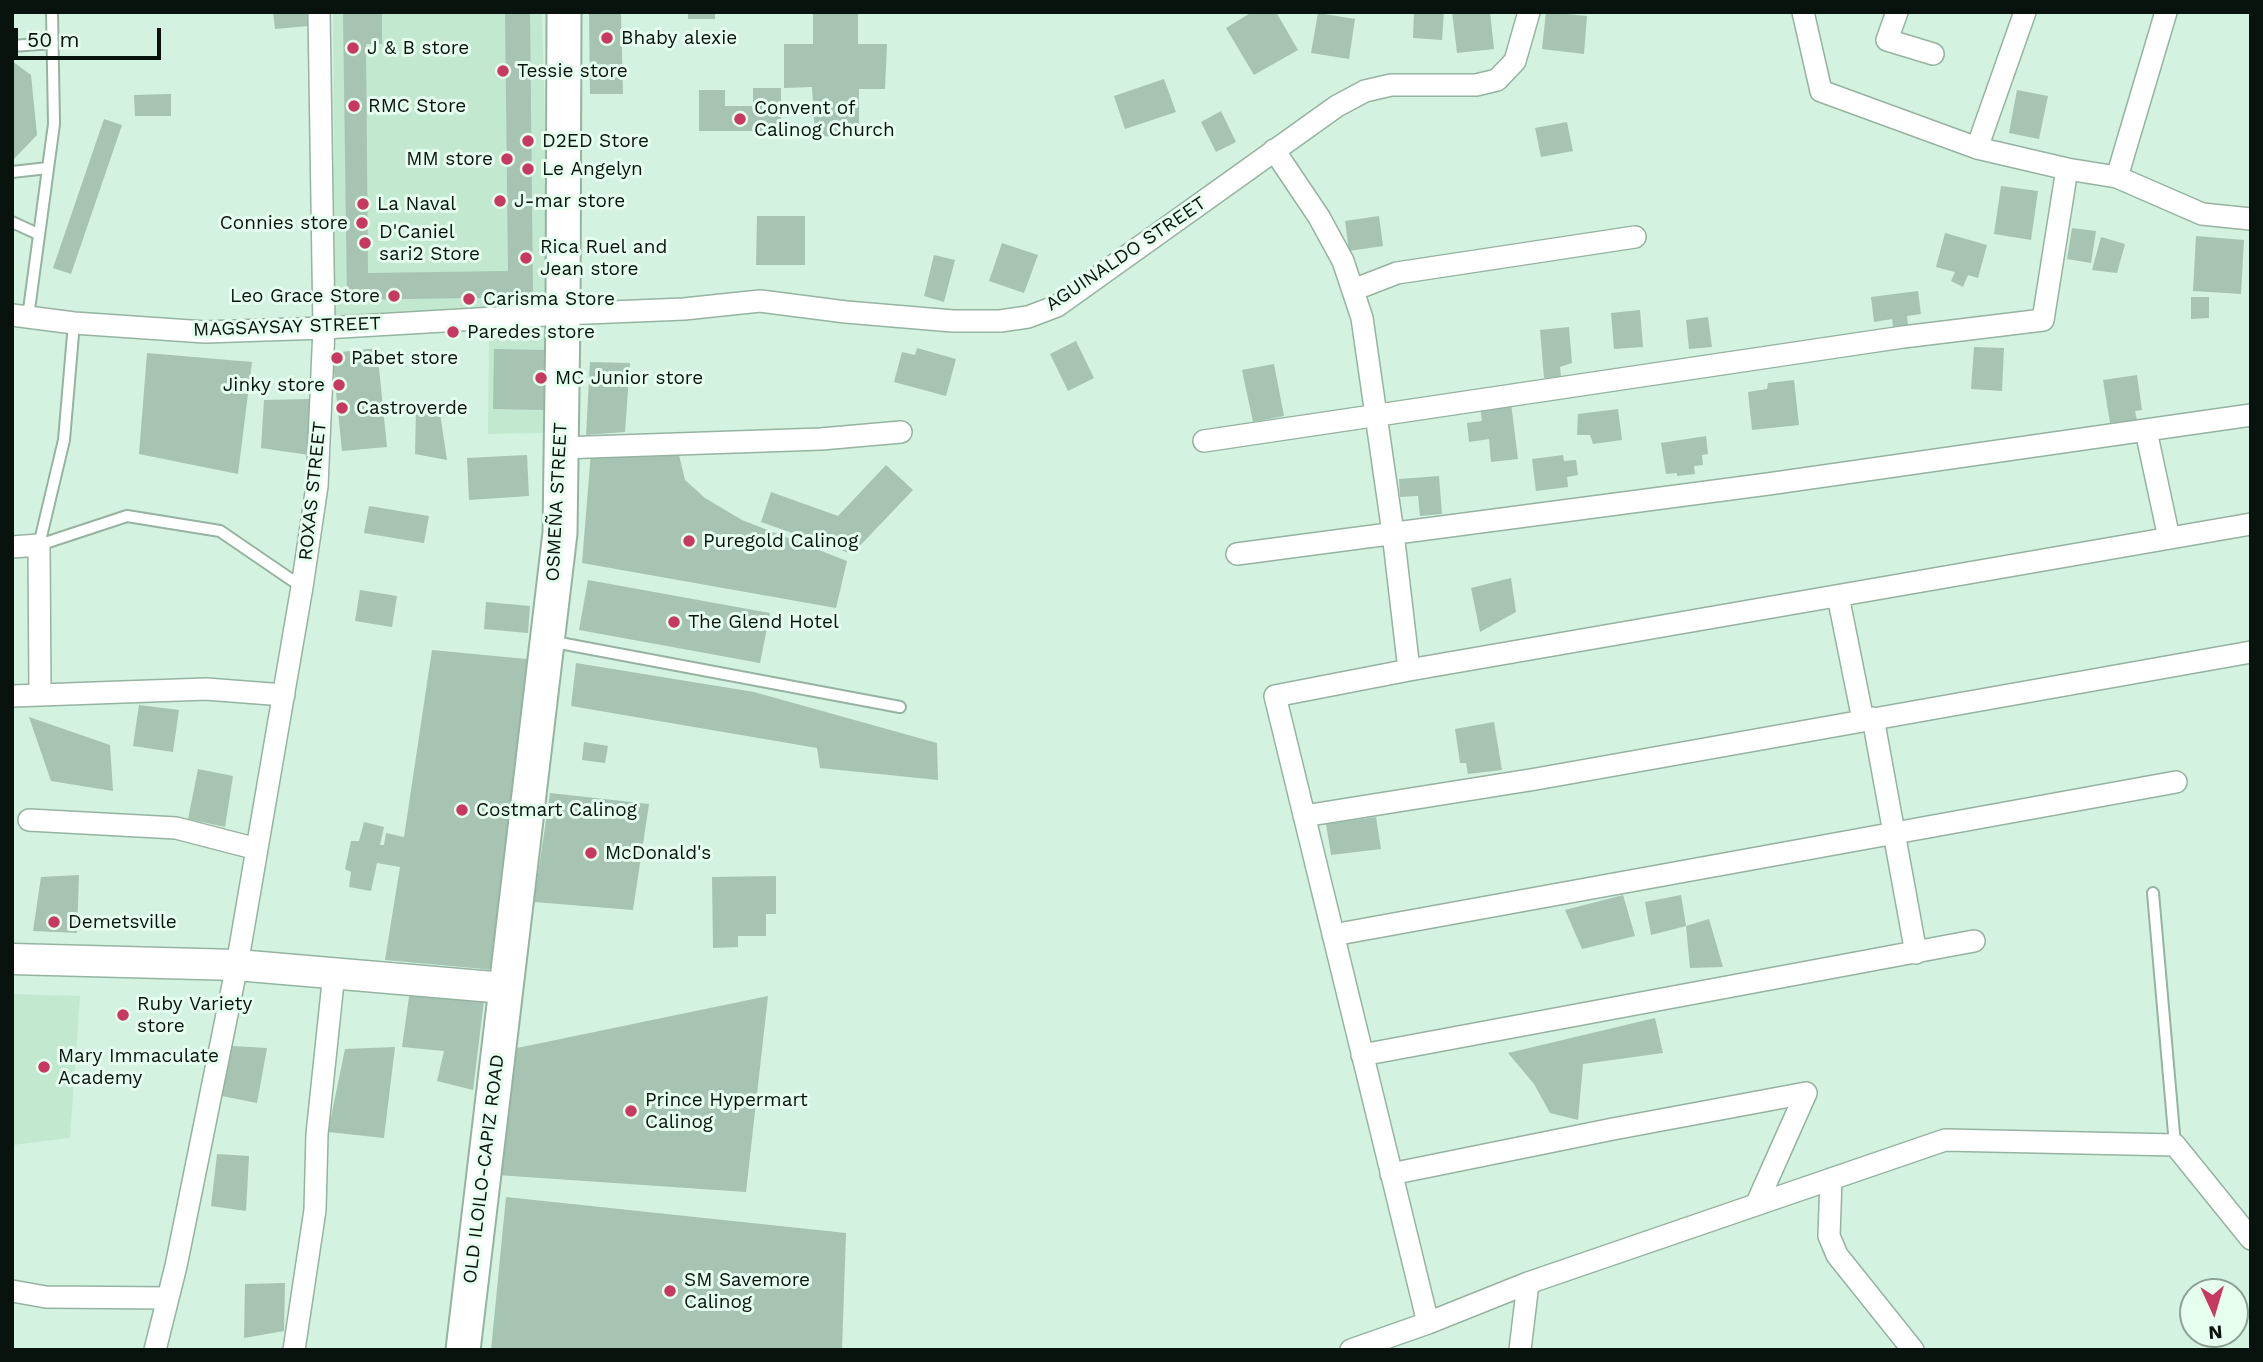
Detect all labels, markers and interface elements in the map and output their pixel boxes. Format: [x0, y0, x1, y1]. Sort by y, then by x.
scale bar [18, 14, 164, 58]
text: 50 m [27, 27, 79, 52]
place label: Bhaby alexie [621, 27, 737, 49]
marker: Bhaby alexie [599, 30, 615, 46]
place label: J & B store [367, 37, 469, 59]
marker: J & B store [345, 40, 361, 56]
place label: Tessie store [517, 60, 628, 82]
marker: Tessie store [495, 63, 511, 79]
place label: RMC Store [368, 95, 466, 117]
place label: Convent of Calinog Church [754, 97, 895, 141]
marker: RMC Store [346, 98, 362, 114]
marker: Convent of Calinog Church [732, 111, 748, 127]
place label: D2ED Store [542, 130, 649, 152]
marker: D2ED Store [520, 133, 536, 149]
place label: MM store [406, 148, 493, 170]
marker: MM store [499, 151, 515, 167]
place label: Le Angelyn [542, 158, 643, 180]
marker: Le Angelyn [520, 161, 536, 177]
place label: J-mar store [514, 190, 625, 212]
street label: AGUINALDO STREET [1041, 192, 1211, 316]
place label: La Naval [377, 193, 456, 215]
marker: J-mar store [492, 193, 508, 209]
marker: La Naval [355, 196, 371, 212]
place label: Connies store [220, 212, 348, 234]
marker: Connies store [354, 215, 370, 231]
place label: D'Caniel sari2 Store [379, 221, 480, 265]
marker: D'Caniel sari2 Store [357, 235, 373, 251]
place label: Rica Ruel and Jean store [540, 236, 667, 280]
marker: Rica Ruel and Jean store [518, 250, 534, 266]
place label: Leo Grace Store [230, 285, 380, 307]
marker: Leo Grace Store [386, 288, 402, 304]
place label: Carisma Store [483, 288, 615, 310]
marker: Carisma Store [461, 291, 477, 307]
street label: MAGSAYSAY STREET [193, 312, 381, 342]
place label: Paredes store [467, 321, 595, 343]
marker: Paredes store [445, 324, 461, 340]
place label: Pabet store [351, 347, 458, 369]
marker: Pabet store [329, 350, 345, 366]
place label: MC Junior store [555, 367, 703, 389]
marker: MC Junior store [533, 370, 549, 386]
place label: Jinky store [223, 374, 325, 396]
marker: Jinky store [331, 377, 347, 393]
place label: Castroverde [356, 397, 468, 419]
marker: Castroverde [334, 400, 350, 416]
street label: ROXAS STREET [294, 420, 332, 562]
street label: OSMEÑA STREET [541, 422, 573, 582]
place label: Puregold Calinog [703, 530, 858, 552]
marker: Puregold Calinog [681, 533, 697, 549]
place label: The Glend Hotel [688, 611, 839, 633]
marker: The Glend Hotel [666, 614, 682, 630]
place label: Costmart Calinog [476, 799, 637, 821]
marker: Costmart Calinog [454, 802, 470, 818]
place label: McDonald's [605, 842, 711, 864]
marker: McDonald's [583, 845, 599, 861]
place label: Demetsville [68, 911, 177, 933]
marker: Demetsville [46, 914, 62, 930]
place label: Ruby Variety store [137, 993, 252, 1037]
marker: Ruby Variety store [115, 1007, 131, 1023]
place label: Mary Immaculate Academy [58, 1045, 219, 1089]
street label: OLD ILOILO-CAPIZ ROAD [459, 1053, 509, 1285]
marker: Mary Immaculate Academy [36, 1059, 52, 1075]
place label: Prince Hypermart Calinog [645, 1089, 808, 1133]
marker: Prince Hypermart Calinog [623, 1103, 639, 1119]
place label: SM Savemore Calinog [684, 1269, 810, 1313]
north arrow [2179, 1278, 2249, 1348]
marker: SM Savemore Calinog [662, 1283, 678, 1299]
text: N [2208, 1320, 2223, 1344]

